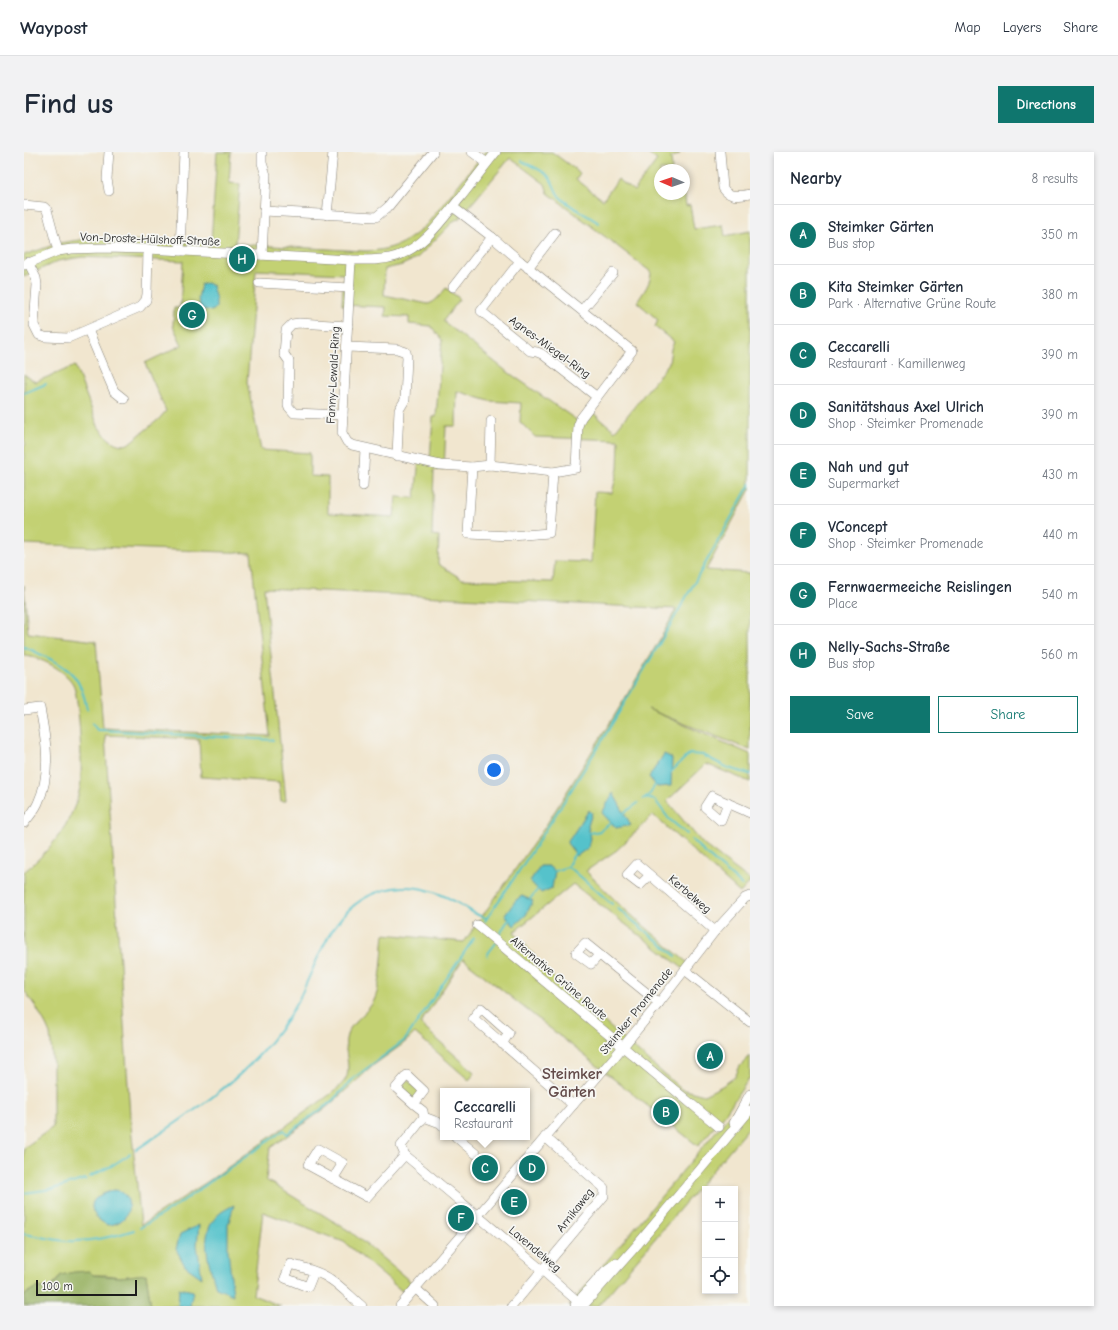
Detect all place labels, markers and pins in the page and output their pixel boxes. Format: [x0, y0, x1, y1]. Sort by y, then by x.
pin: H [229, 244, 255, 274]
pin: G [179, 300, 205, 330]
pin: A [697, 1041, 723, 1071]
pin: B [653, 1097, 679, 1127]
pin: C [472, 1153, 498, 1183]
pin: D [519, 1153, 545, 1183]
pin: E [501, 1187, 527, 1217]
pin: F [448, 1203, 474, 1233]

